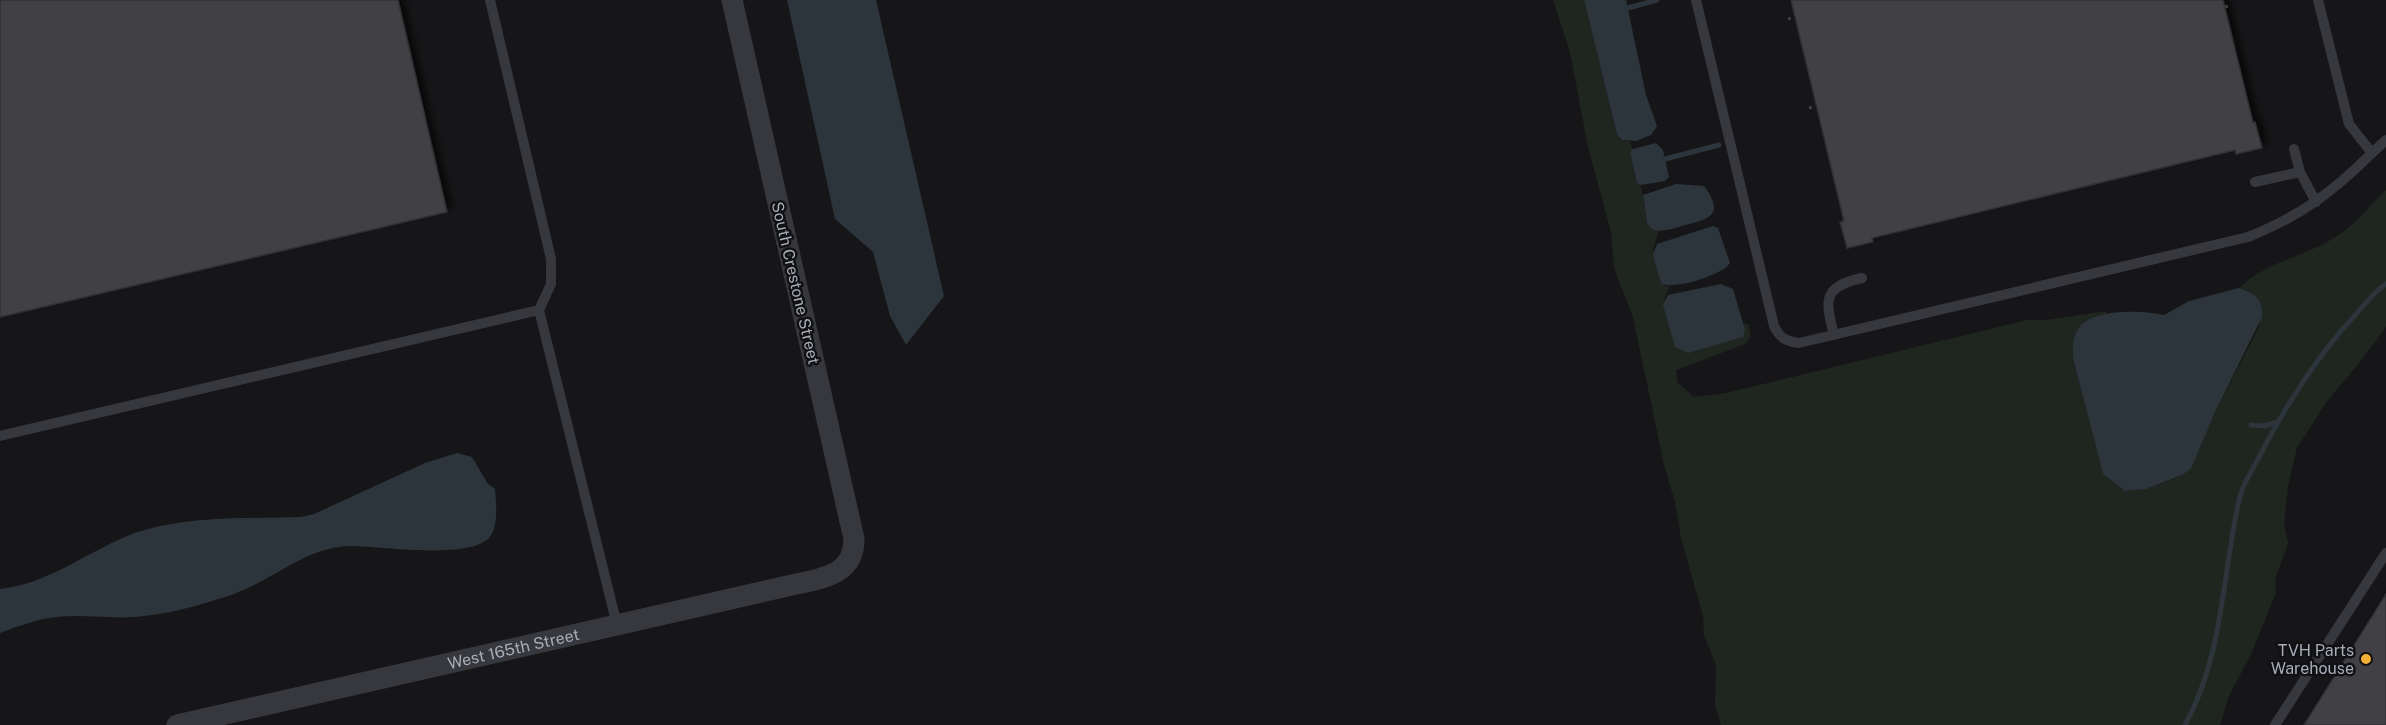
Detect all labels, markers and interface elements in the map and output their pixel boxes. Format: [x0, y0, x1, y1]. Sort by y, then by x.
street label: South Crestone Street [768, 200, 823, 366]
street label: West 165th Street [446, 625, 581, 673]
place label: TVH Parts Warehouse [2271, 641, 2354, 678]
marker: TVH Parts Warehouse [2359, 652, 2373, 666]

